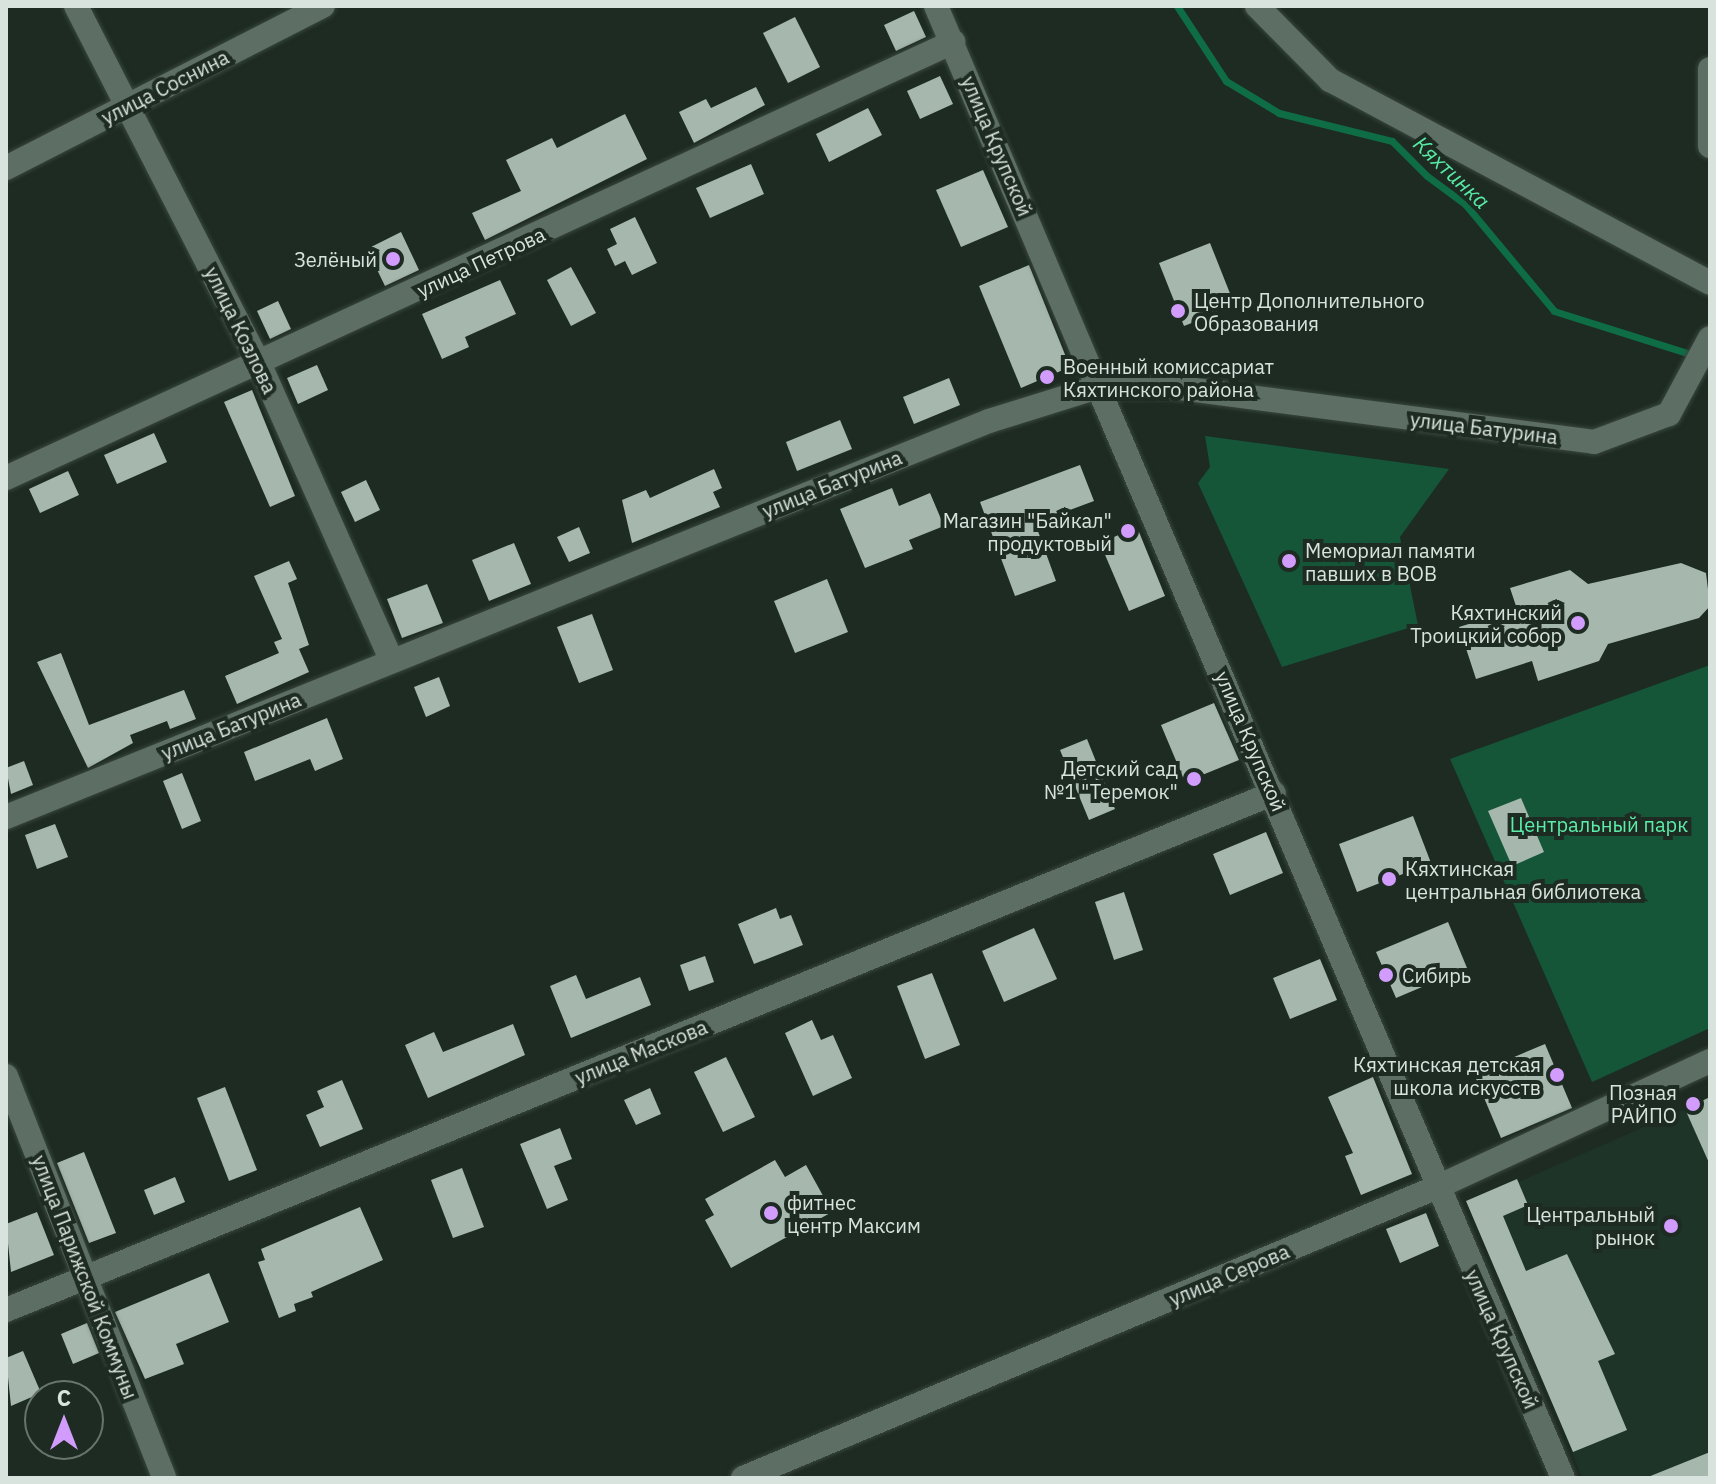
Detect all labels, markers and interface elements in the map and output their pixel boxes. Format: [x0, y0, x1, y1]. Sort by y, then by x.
street label: улица Соснина [97, 45, 233, 129]
street label: улица Крупской [957, 72, 1037, 220]
water label: Кяхтинка [1408, 130, 1496, 214]
street label: улица Петрова [413, 222, 549, 302]
place label: Зелёный [294, 247, 377, 271]
marker: Зелёный [384, 250, 402, 268]
street label: улица Козлова [200, 263, 282, 397]
place label: Центр Дополнительного Образования [1194, 288, 1424, 335]
marker: Центр Дополнительного Образования [1169, 302, 1187, 320]
place label: Военный комиссариат Кяхтинского района [1063, 354, 1274, 401]
marker: Военный комиссариат Кяхтинского района [1038, 368, 1056, 386]
street label: улица Батурина [1409, 407, 1559, 449]
street label: улица Батурина [759, 445, 905, 523]
place label: Магазин "Байкал" продуктовый [943, 508, 1112, 555]
marker: Магазин "Байкал" продуктовый [1119, 522, 1137, 540]
place label: Мемориал памяти павших в ВОВ [1305, 538, 1476, 585]
marker: Мемориал памяти павших в ВОВ [1280, 552, 1298, 570]
place label: Кяхтинский Троицкий собор [1410, 600, 1562, 647]
marker: Кяхтинский Троицкий собор [1569, 614, 1587, 632]
street label: улица Крупской [1211, 667, 1291, 815]
street label: улица Батурина [158, 687, 304, 765]
place label: Детский сад №1 "Теремок" [1044, 756, 1178, 803]
marker: Детский сад №1 "Теремок" [1185, 770, 1203, 788]
park label: Центральный парк [1510, 812, 1688, 836]
place label: Кяхтинская центральная библиотека [1405, 856, 1641, 903]
marker: Кяхтинская центральная библиотека [1380, 870, 1398, 888]
place label: Сибирь [1402, 963, 1471, 987]
marker: Сибирь [1377, 966, 1395, 984]
street label: улица Маскова [571, 1015, 711, 1089]
place label: Кяхтинская детская школа искусств [1353, 1052, 1541, 1099]
marker: Кяхтинская детская школа искусств [1548, 1066, 1566, 1084]
place label: Позная РАЙПО [1609, 1080, 1677, 1127]
marker: Позная РАЙПО [1684, 1095, 1702, 1113]
street label: улица Парижской Коммуны [27, 1152, 143, 1402]
place label: фитнес центр Максим [787, 1190, 921, 1237]
place label: Центральный рынок [1526, 1202, 1655, 1249]
marker: фитнес центр Максим [762, 1204, 780, 1222]
marker: Центральный рынок [1662, 1217, 1680, 1235]
street label: улица Серова [1165, 1239, 1293, 1311]
street label: улица Крупской [1461, 1266, 1543, 1412]
north arrow [24, 1380, 104, 1460]
text: С [57, 1383, 71, 1412]

